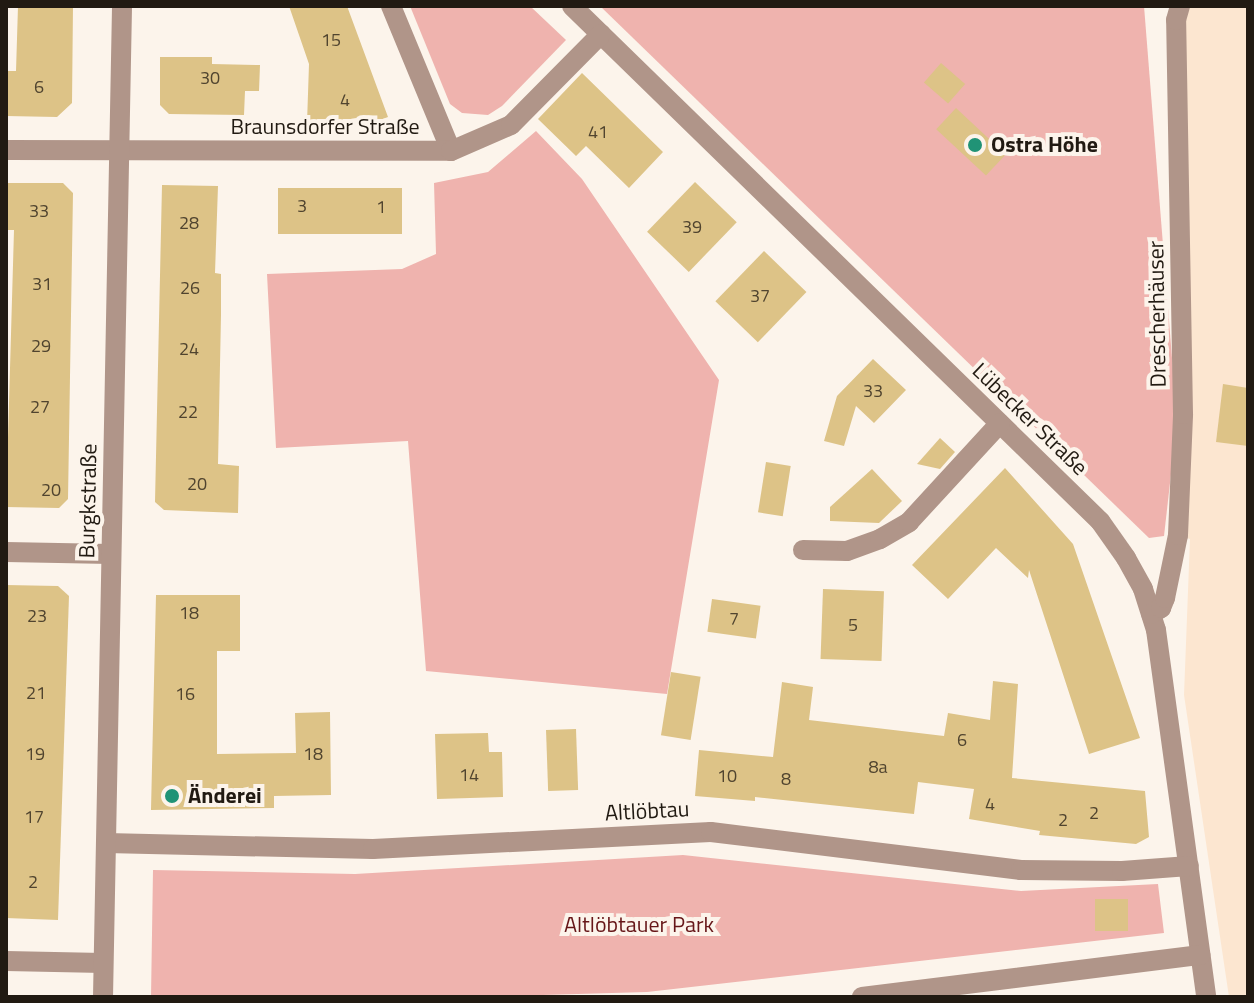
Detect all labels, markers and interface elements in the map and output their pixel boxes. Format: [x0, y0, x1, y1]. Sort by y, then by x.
house number: 15 [321, 29, 341, 51]
house number: 30 [200, 67, 220, 89]
house number: 6 [34, 76, 44, 98]
house number: 4 [340, 89, 350, 111]
street label: Braunsdorfer Straße [230, 114, 420, 140]
house number: 41 [588, 121, 608, 143]
place label: Ostra Höhe [991, 132, 1098, 158]
marker: Ostra Höhe [966, 136, 984, 154]
house number: 3 [297, 195, 307, 217]
house number: 1 [376, 196, 386, 218]
house number: 33 [29, 200, 49, 222]
house number: 28 [179, 212, 199, 234]
house number: 39 [682, 216, 702, 238]
street label: Drescherhäuser [1143, 241, 1171, 387]
house number: 31 [32, 273, 52, 295]
house number: 26 [180, 277, 200, 299]
house number: 37 [750, 285, 770, 307]
house number: 29 [31, 335, 51, 357]
house number: 24 [179, 338, 199, 360]
street label: Lübecker Straße [967, 357, 1093, 481]
house number: 33 [863, 380, 883, 402]
house number: 27 [30, 396, 50, 418]
house number: 22 [178, 401, 198, 423]
street label: Burgkstraße [74, 443, 102, 559]
house number: 20 [187, 473, 207, 495]
house number: 20 [41, 479, 61, 501]
house number: 18 [179, 602, 199, 624]
house number: 23 [27, 605, 47, 627]
house number: 7 [729, 608, 739, 630]
house number: 5 [848, 614, 858, 636]
house number: 21 [26, 682, 46, 704]
house number: 16 [175, 683, 195, 705]
house number: 6 [957, 729, 967, 751]
house number: 19 [25, 743, 45, 765]
house number: 18 [303, 743, 323, 765]
house number: 8a [868, 756, 888, 778]
house number: 14 [459, 764, 479, 786]
house number: 10 [717, 765, 737, 787]
house number: 8 [781, 768, 791, 790]
place label: Änderei [188, 783, 262, 809]
marker: Änderei [163, 787, 181, 805]
house number: 4 [985, 793, 995, 815]
street label: Altlöbtau [604, 796, 690, 826]
house number: 2 [1089, 802, 1099, 824]
house number: 17 [24, 806, 44, 828]
house number: 2 [1058, 809, 1068, 831]
house number: 2 [28, 871, 38, 893]
park label: Altlöbtauer Park [564, 912, 714, 938]

